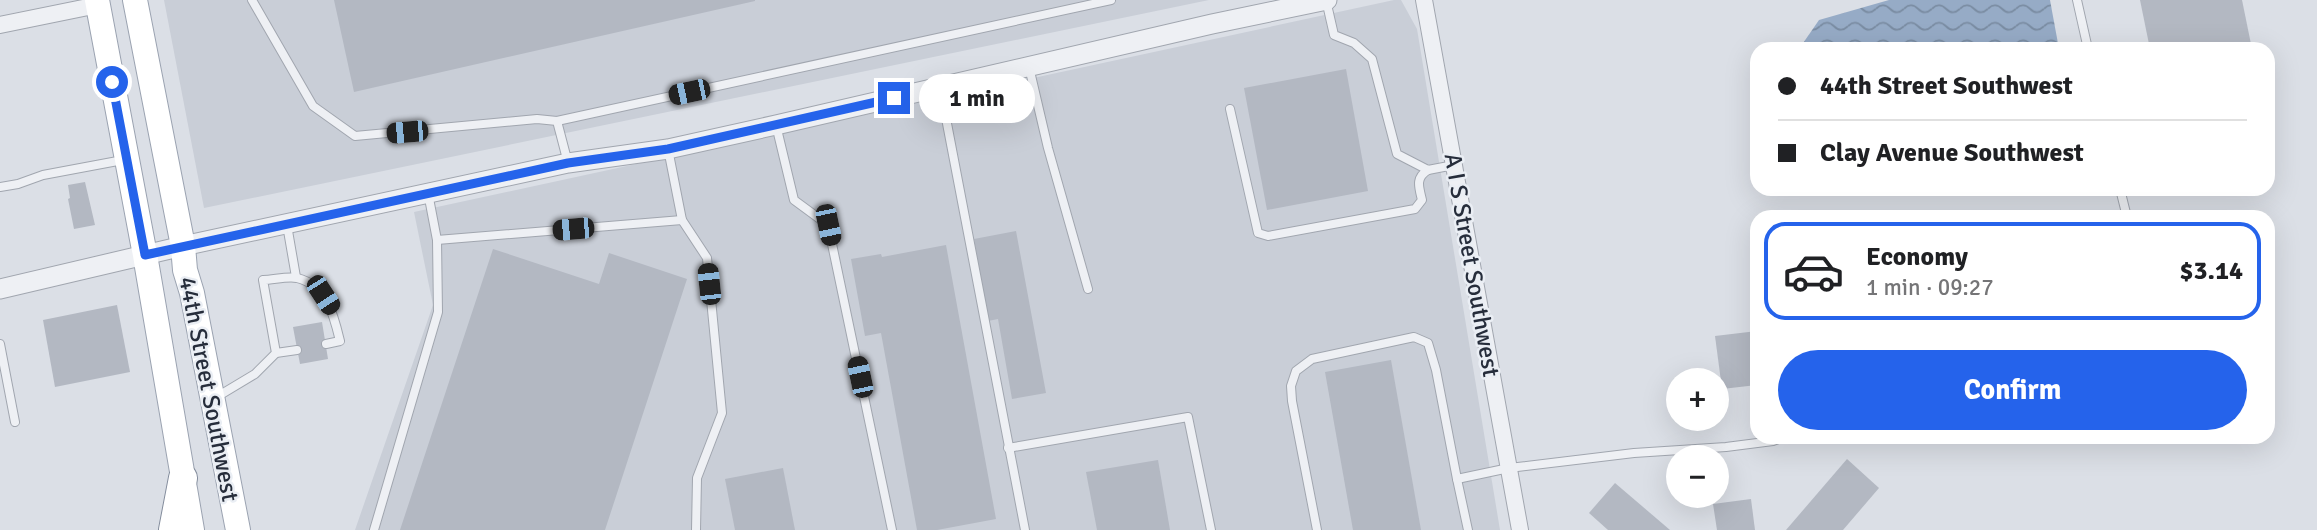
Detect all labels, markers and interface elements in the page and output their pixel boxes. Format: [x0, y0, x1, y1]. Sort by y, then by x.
route start [96, 66, 128, 98]
text: 44th Street Southwest [1820, 70, 2073, 102]
callout: 1 min [918, 74, 1034, 122]
car [667, 77, 712, 107]
route end [878, 82, 910, 114]
text: 1 min [949, 84, 1005, 113]
car [386, 120, 429, 144]
text: Clay Avenue Southwest [1820, 137, 2084, 169]
street label: A I S Street Southwest [1438, 151, 1506, 379]
car [814, 202, 843, 248]
car [552, 217, 595, 241]
icon: car [1782, 240, 1845, 303]
text: Economy [1866, 241, 1968, 273]
text: $3.14 [2179, 255, 2243, 287]
car [697, 262, 722, 306]
car [303, 272, 344, 318]
text: 1 min · 09:27 [1866, 273, 1994, 302]
street label: 44th Street Southwest [172, 274, 246, 504]
button: Confirm [1778, 350, 2247, 430]
car [846, 354, 875, 400]
map controls [1666, 368, 1729, 508]
button: + [1666, 368, 1729, 431]
button: − [1666, 445, 1729, 508]

